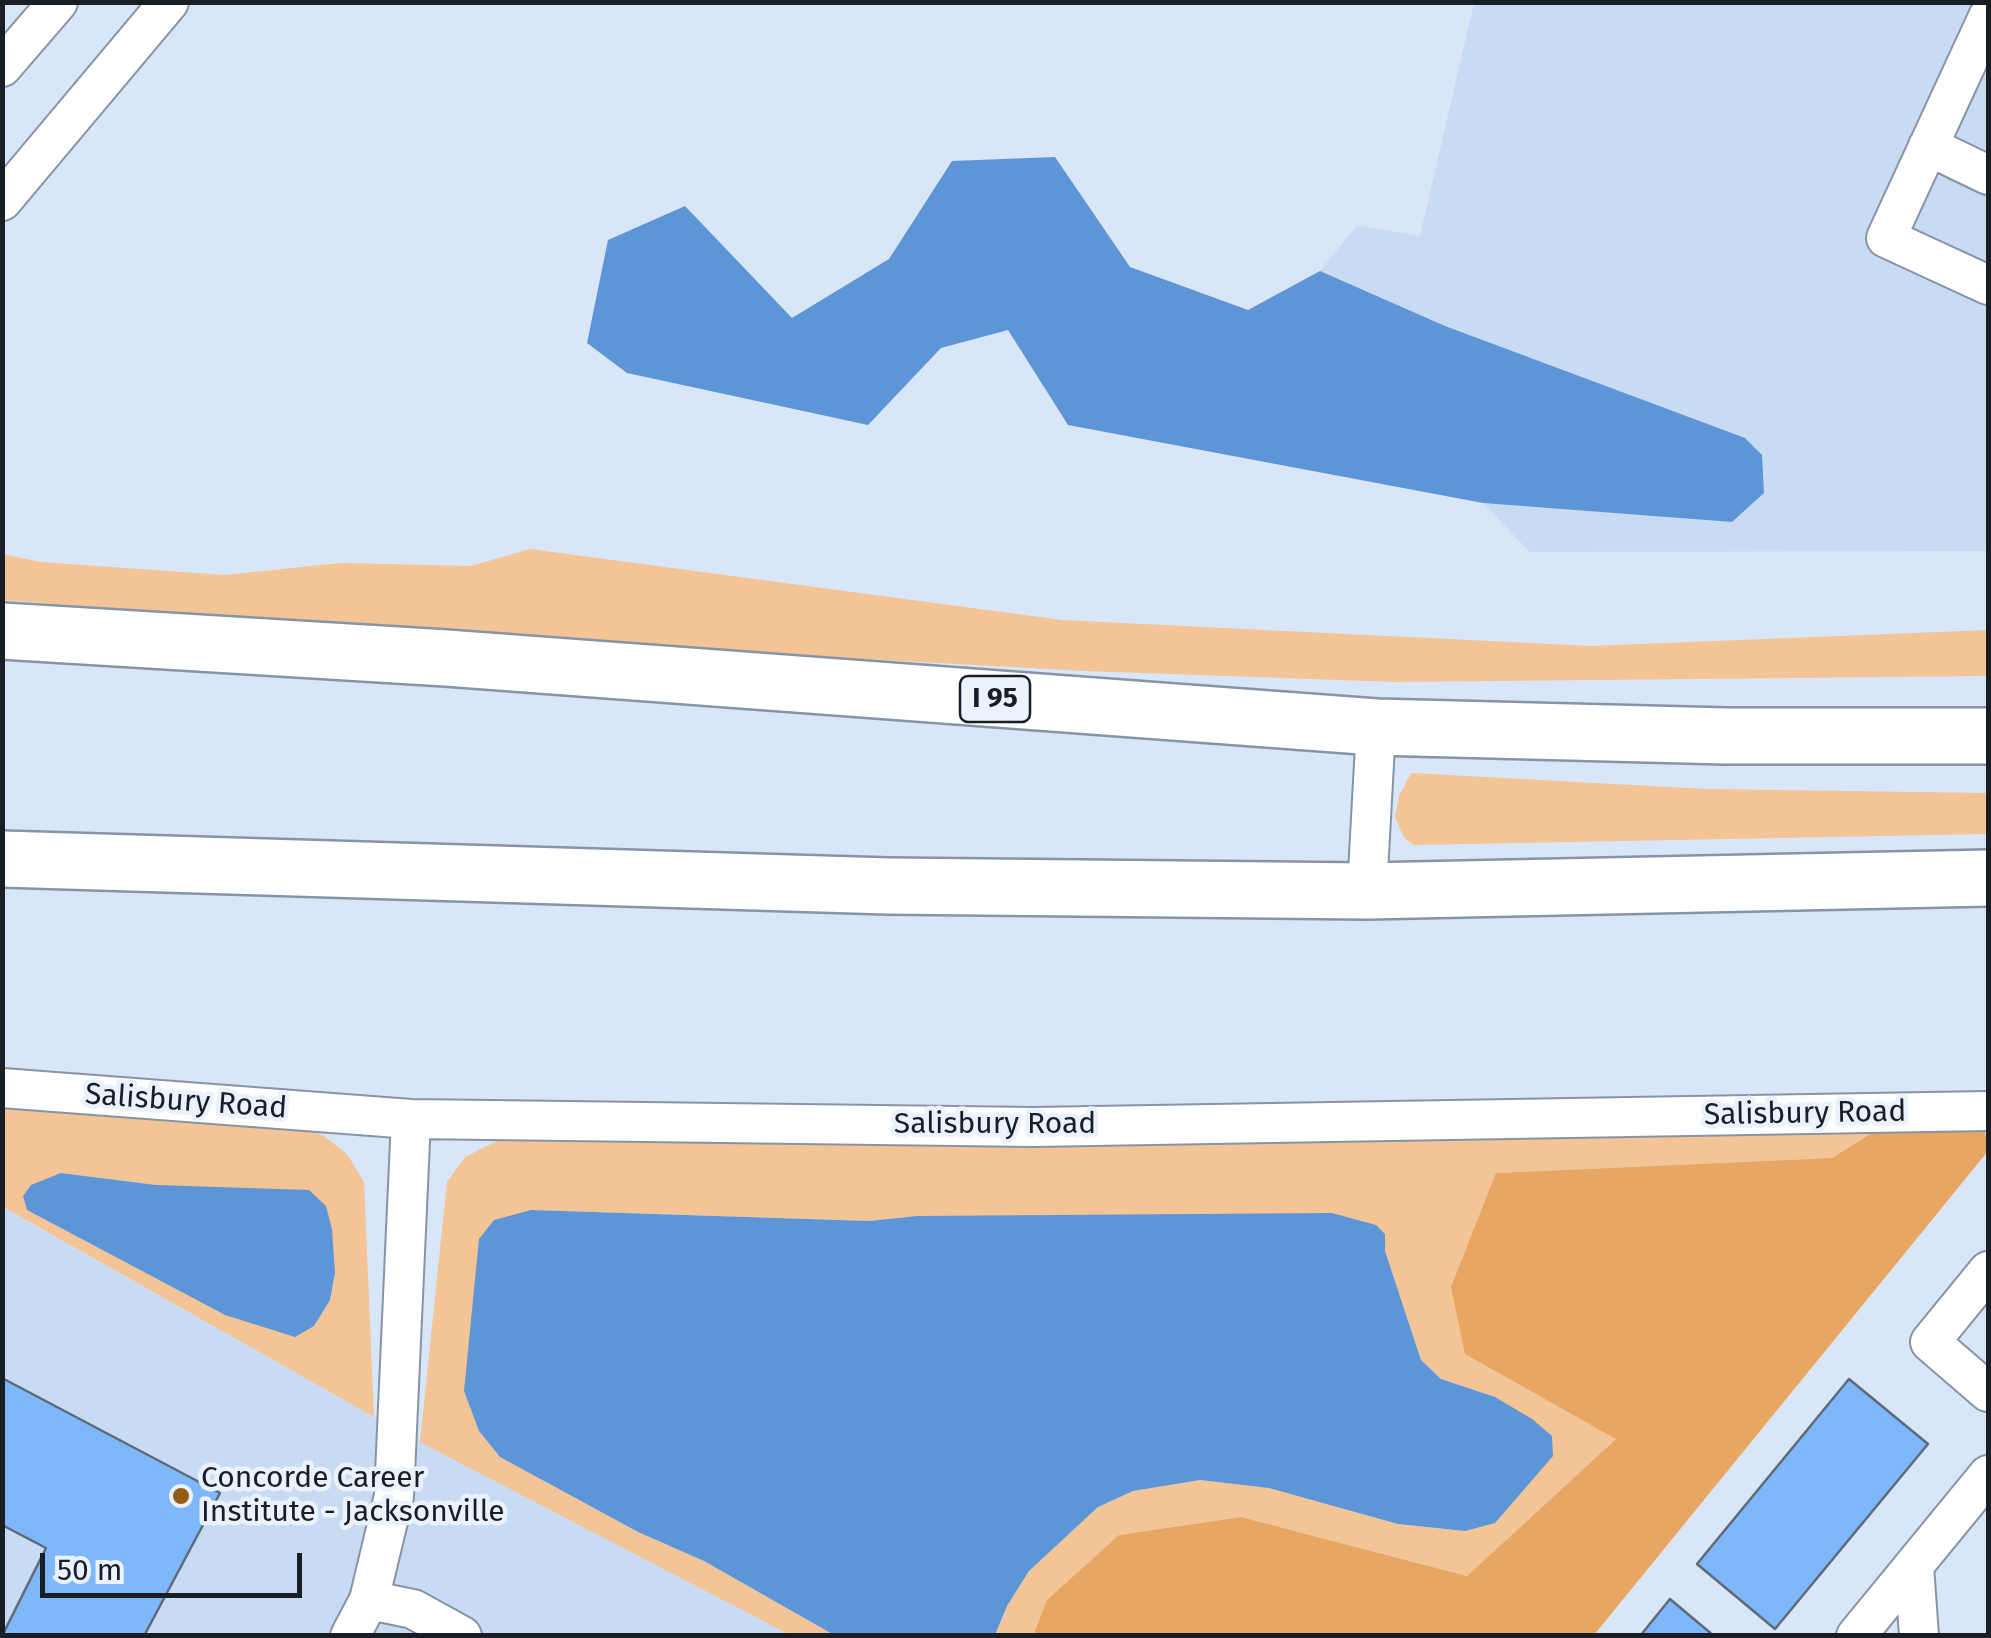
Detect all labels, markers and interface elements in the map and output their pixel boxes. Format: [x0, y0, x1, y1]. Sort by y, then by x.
road number: I 95 [960, 676, 1030, 722]
street label: Salisbury Road [84, 1077, 288, 1127]
street label: Salisbury Road [1704, 1094, 1906, 1134]
street label: Salisbury Road [894, 1107, 1096, 1143]
place label: Concorde Career Institute - Jacksonville [201, 1461, 505, 1532]
marker: Concorde Career Institute - Jacksonville [170, 1485, 192, 1507]
scale bar [45, 1533, 308, 1595]
text: 50 m [57, 1552, 122, 1588]

